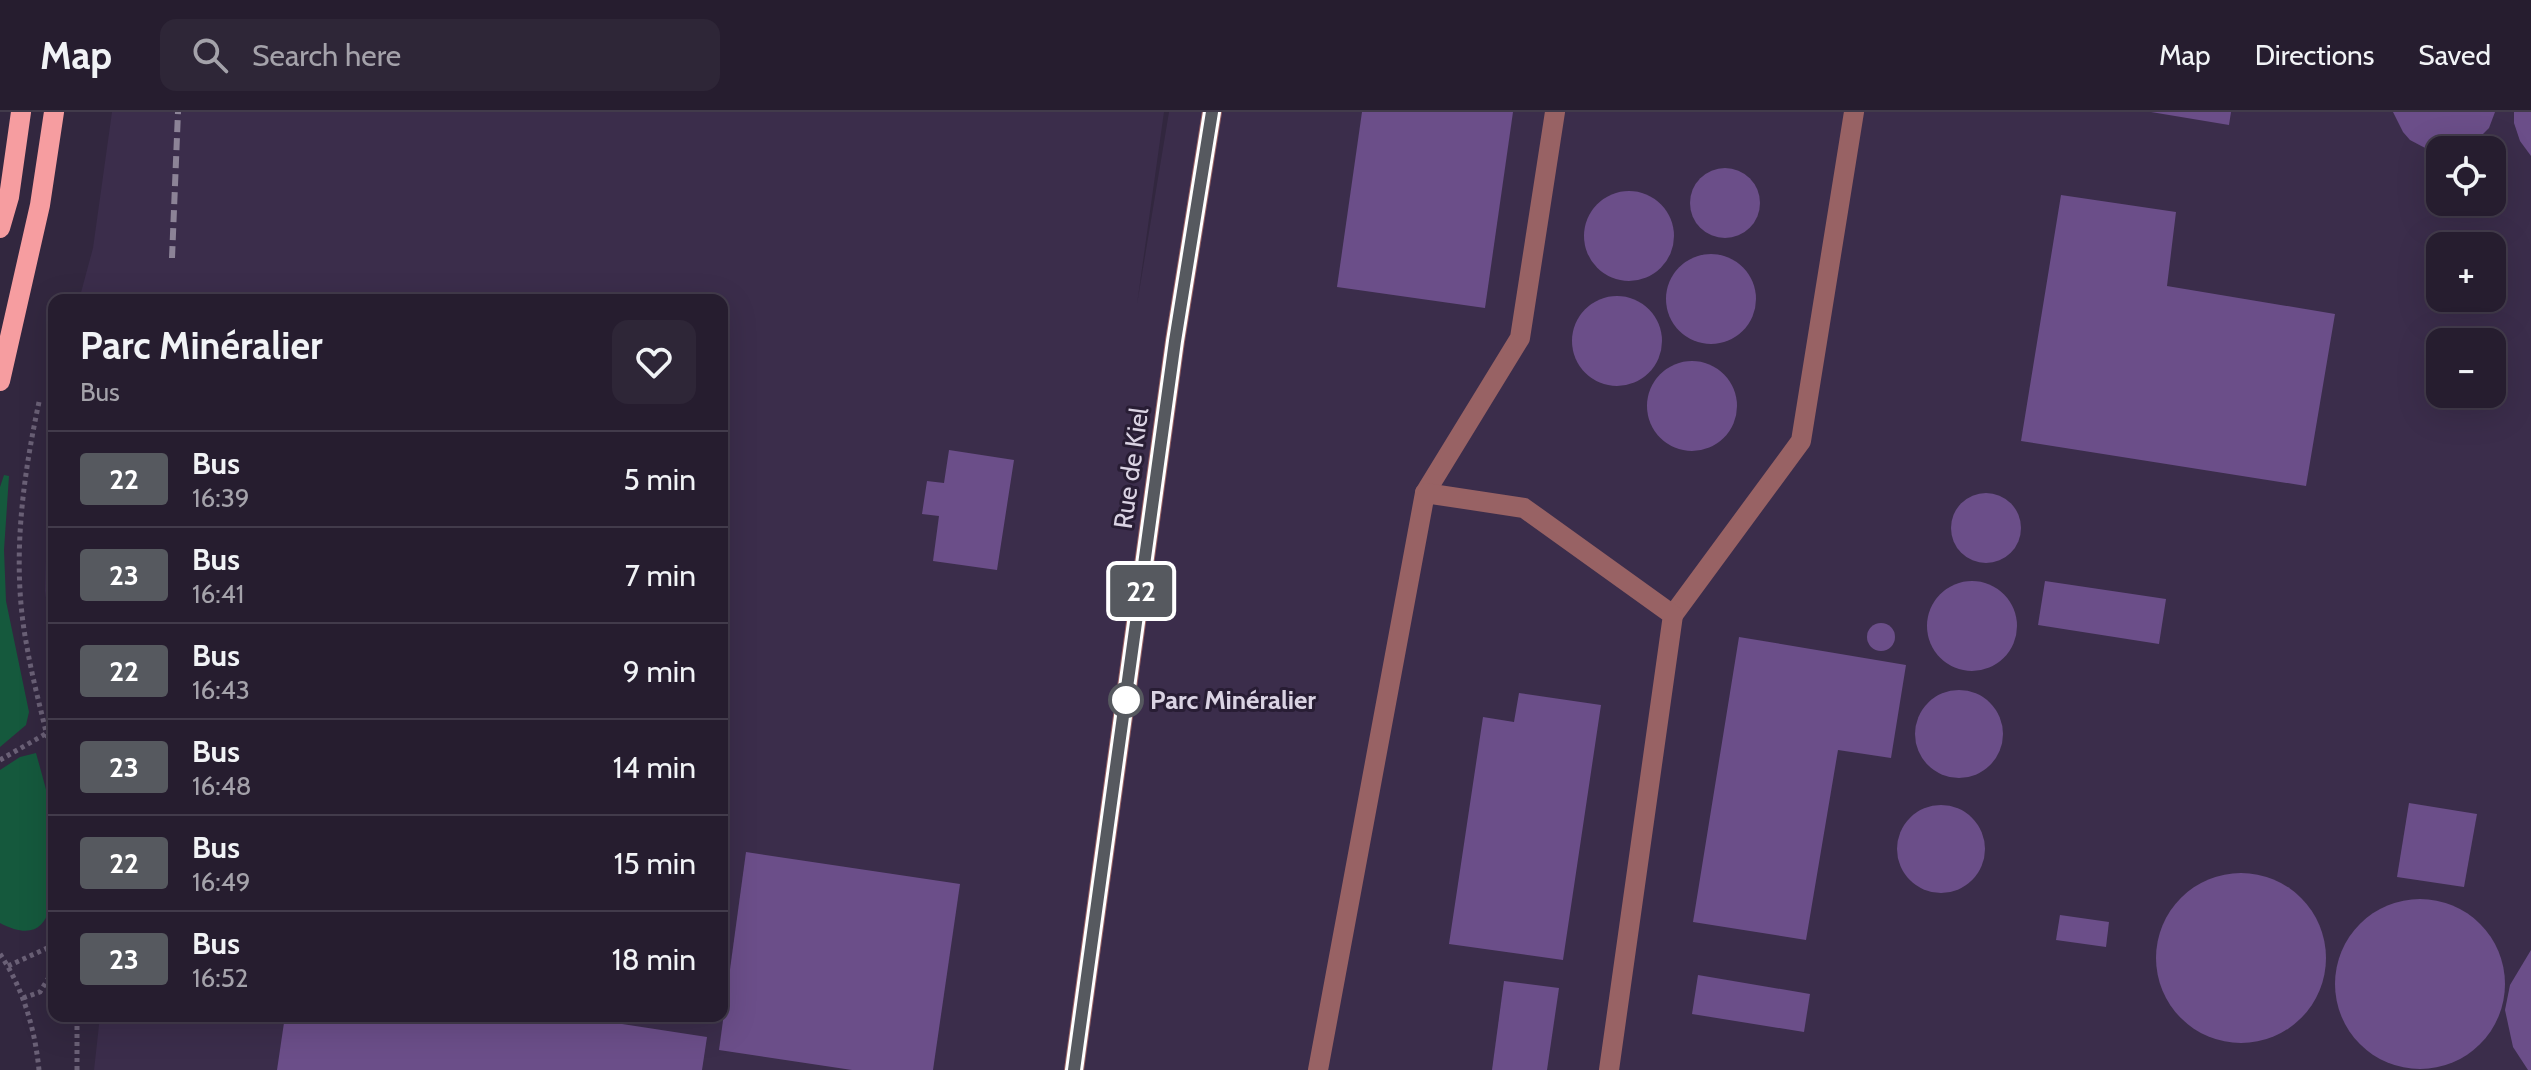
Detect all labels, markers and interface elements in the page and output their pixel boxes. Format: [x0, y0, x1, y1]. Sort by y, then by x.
search box [160, 19, 720, 91]
text: Map [40, 32, 112, 79]
icon: search [188, 33, 232, 77]
text: Search here [252, 37, 401, 74]
text: Map [2159, 38, 2211, 72]
text: Directions [2255, 38, 2374, 72]
text: Saved [2418, 38, 2491, 72]
map controls [2426, 136, 2506, 408]
button: locate [2426, 136, 2506, 216]
button: + [2426, 232, 2506, 312]
button: heart [612, 320, 696, 404]
text: Parc Minéralier [80, 322, 323, 369]
button: − [2426, 328, 2506, 408]
text: Bus [80, 376, 120, 408]
street label: Rue de Kiel [1107, 405, 1155, 531]
text: Bus [192, 445, 240, 482]
text: 5 min [624, 461, 696, 498]
text: 22 [109, 462, 139, 496]
text: 16:39 [192, 482, 250, 514]
text: Bus [192, 541, 240, 578]
text: 7 min [625, 557, 696, 594]
text: 23 [109, 558, 139, 592]
line badge: 22 [1105, 565, 1177, 617]
text: 22 [1126, 574, 1156, 608]
text: 16:41 [192, 578, 244, 610]
text: Bus [192, 637, 240, 674]
text: 9 min [623, 653, 696, 690]
text: 22 [109, 654, 139, 688]
text: 16:43 [192, 674, 250, 706]
marker: Parc Minéralier [1109, 683, 1143, 717]
place label: Parc Minéralier [1150, 684, 1316, 716]
text: Bus [192, 733, 240, 770]
text: 14 min [613, 749, 696, 786]
text: 23 [109, 750, 139, 784]
text: 16:48 [192, 770, 251, 802]
text: Bus [192, 829, 240, 866]
text: 15 min [614, 845, 696, 882]
text: 22 [109, 846, 139, 880]
text: 16:49 [192, 866, 250, 898]
text: Bus [192, 925, 240, 962]
text: 18 min [612, 941, 696, 978]
text: 23 [109, 942, 139, 976]
text: 16:52 [192, 962, 248, 994]

